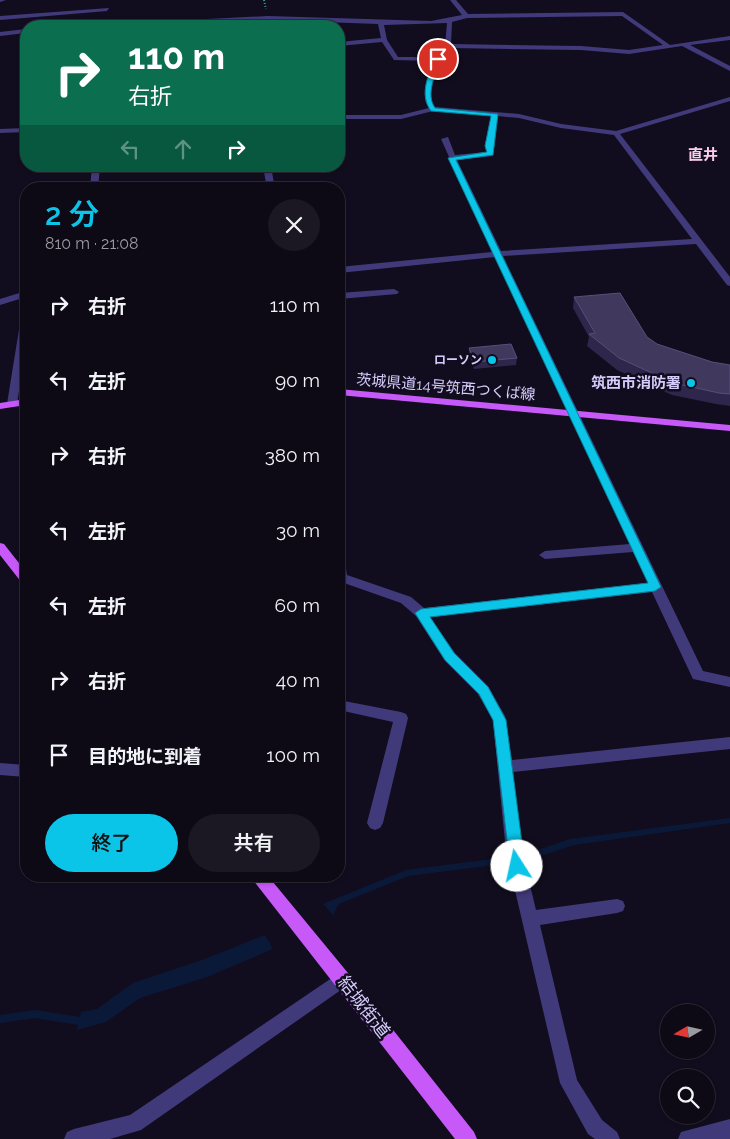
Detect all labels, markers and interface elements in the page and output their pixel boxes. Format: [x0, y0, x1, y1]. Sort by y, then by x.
text: 110 m [128, 36, 225, 77]
pin [417, 38, 459, 80]
icon: right [45, 40, 110, 105]
icon: arrive [424, 45, 452, 73]
text: 右折 [128, 83, 172, 109]
icon: left [116, 135, 144, 163]
icon: ahead [169, 135, 197, 163]
icon: right [222, 135, 250, 163]
district label: 直井 [688, 146, 718, 164]
text: 2 分 [45, 197, 99, 232]
button: close [268, 199, 320, 251]
text: 810 m · 21:08 [45, 234, 139, 253]
icon: right [45, 291, 73, 319]
text: 110 m [270, 294, 320, 316]
text: 右折 [88, 295, 126, 317]
place label: ローソン [434, 353, 482, 367]
marker: ローソン [486, 354, 498, 366]
icon: left [45, 366, 73, 394]
text: 90 m [275, 369, 320, 391]
text: 左折 [88, 370, 126, 392]
street label: 茨城県道14号筑西つくば線 [356, 370, 536, 404]
place label: 筑西市消防署 [591, 374, 681, 392]
marker: 筑西市消防署 [685, 377, 697, 389]
icon: right [45, 441, 73, 469]
text: 380 m [265, 444, 320, 466]
text: 右折 [88, 445, 126, 467]
icon: left [45, 516, 73, 544]
text: 30 m [276, 519, 320, 541]
text: 左折 [88, 520, 126, 542]
icon: left [45, 591, 73, 619]
text: 60 m [275, 594, 320, 616]
text: 左折 [88, 595, 126, 617]
icon: right [45, 666, 73, 694]
text: 40 m [276, 669, 320, 691]
text: 右折 [88, 670, 126, 692]
icon: arrive [45, 741, 73, 769]
text: 100 m [266, 744, 320, 766]
text: 目的地に到着 [88, 745, 202, 767]
button: 終了 [45, 814, 178, 872]
button: 共有 [188, 814, 320, 872]
position arrow [490, 839, 542, 891]
street label: 結城街道 [334, 972, 395, 1042]
north arrow [660, 1004, 715, 1059]
map controls [660, 1004, 715, 1124]
button: search [660, 1069, 715, 1124]

